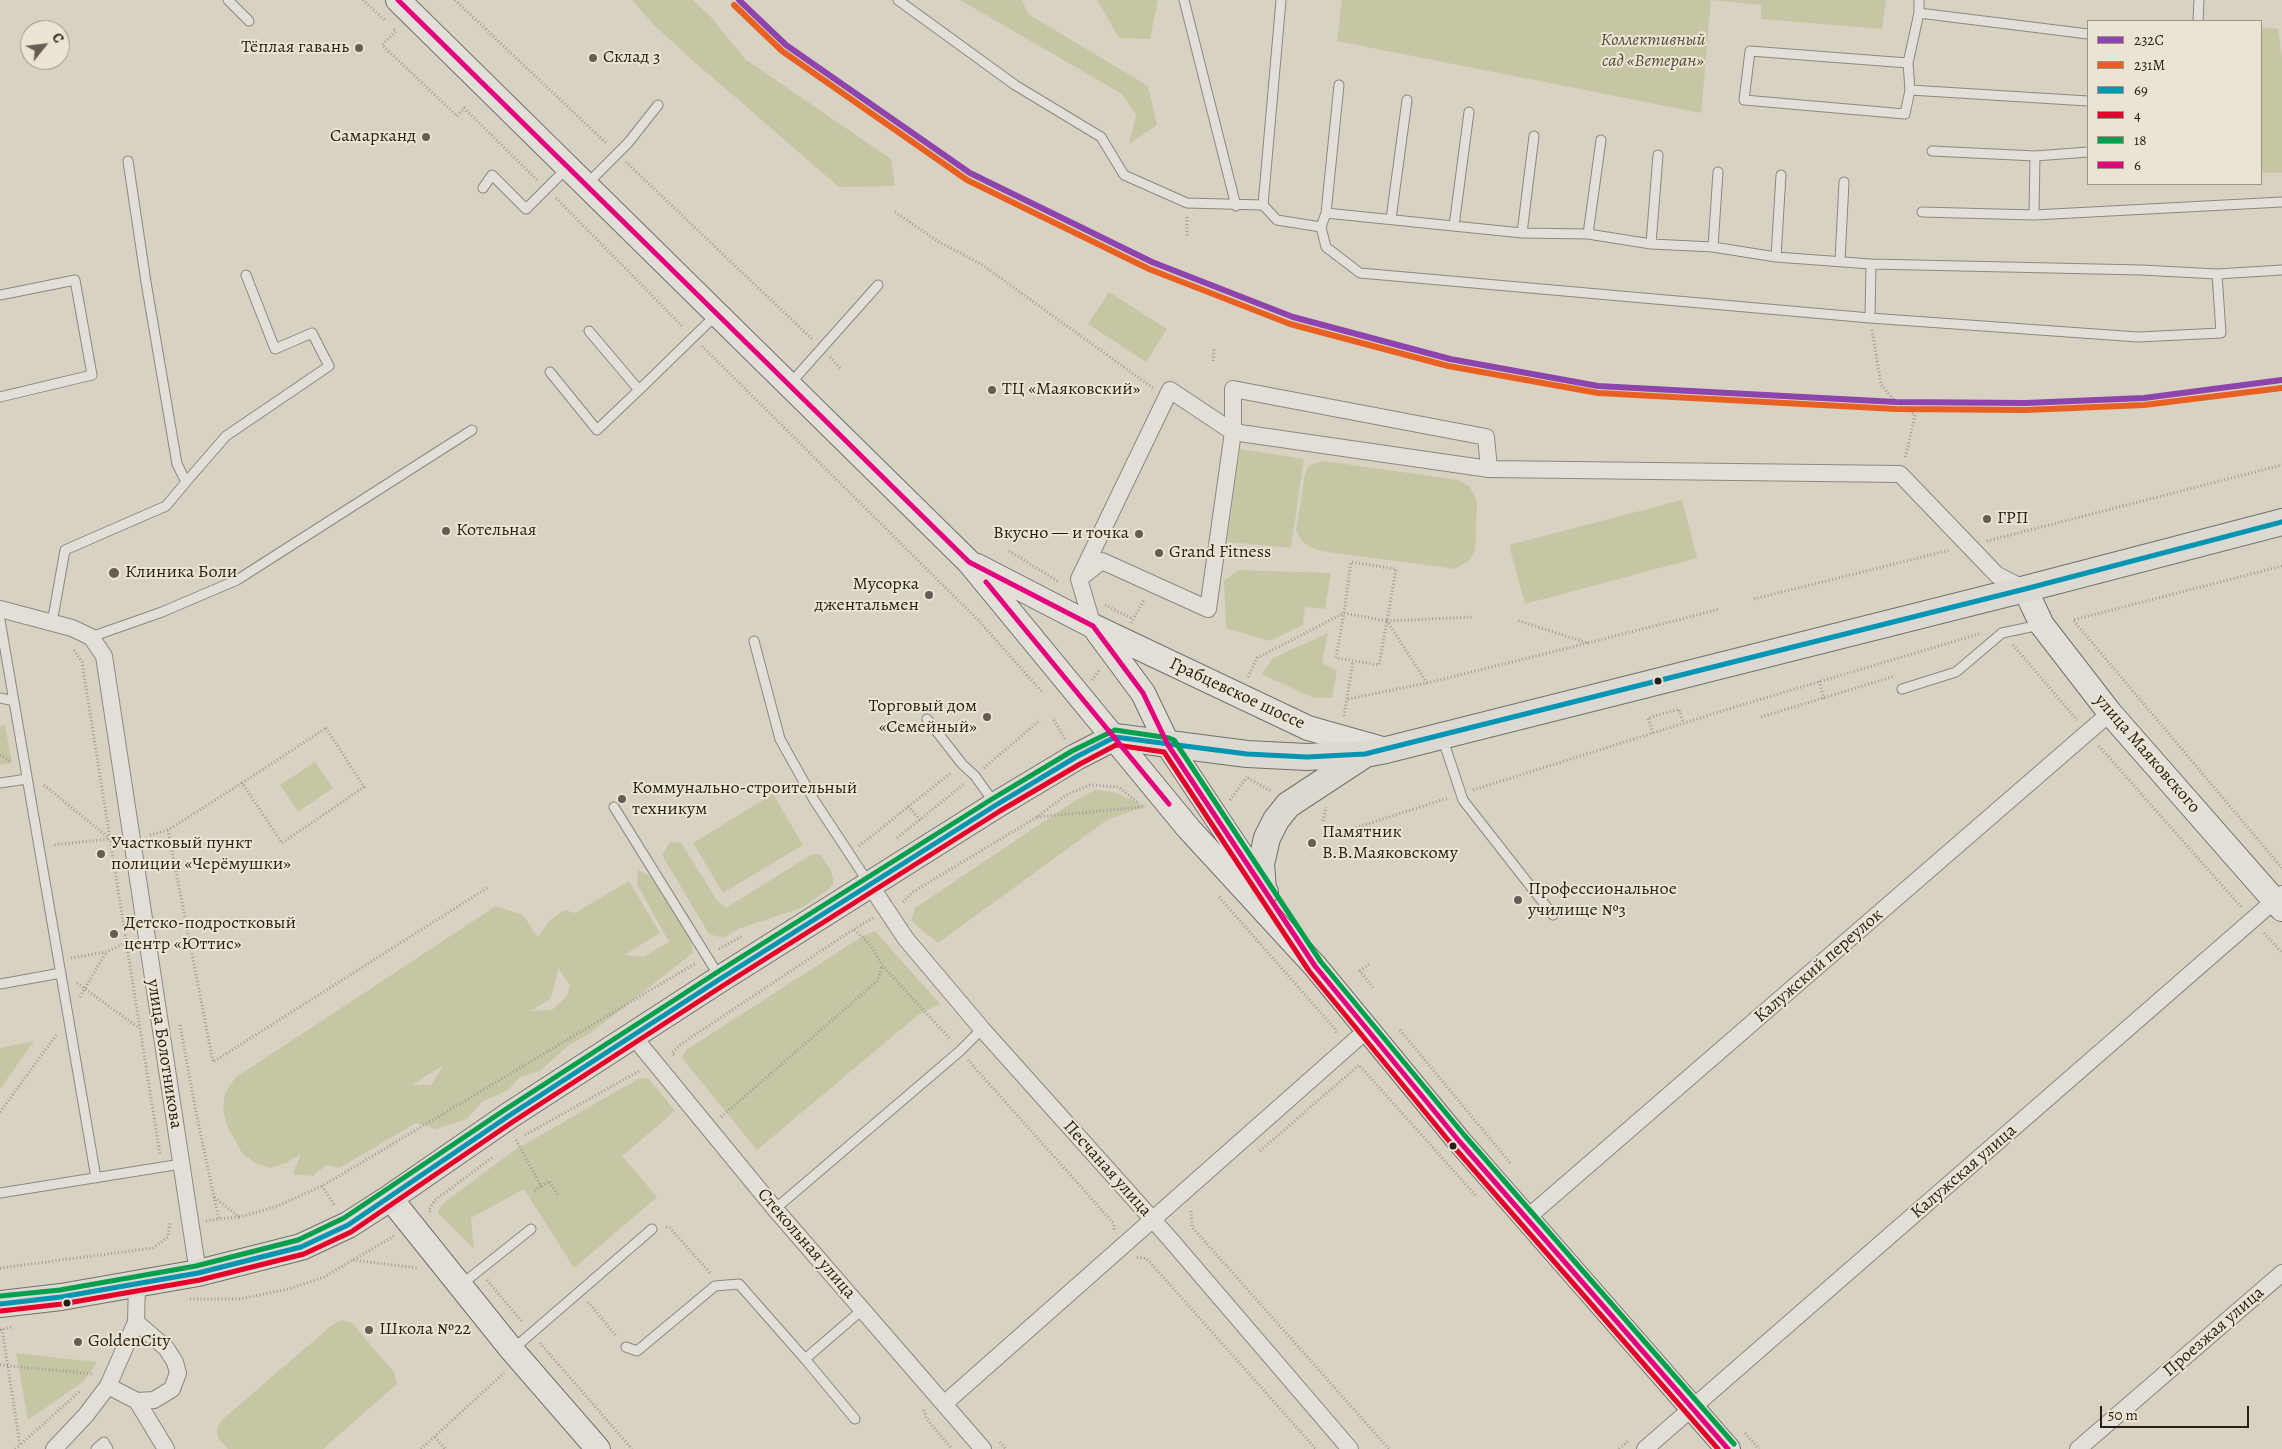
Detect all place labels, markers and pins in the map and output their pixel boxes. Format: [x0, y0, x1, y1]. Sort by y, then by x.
place label: Тёплая гавань [241, 37, 349, 59]
marker: Тёплая гавань [353, 42, 365, 54]
place label: Склад 3 [603, 47, 660, 69]
marker: Склад 3 [587, 52, 599, 64]
place label: Самарканд [330, 126, 416, 148]
marker: Самарканд [420, 131, 432, 143]
place label: ТЦ «Маяковский» [1002, 379, 1140, 401]
marker: ТЦ «Маяковский» [986, 384, 998, 396]
place label: ГРП [1997, 508, 2029, 530]
marker: ГРП [1981, 513, 1993, 525]
place label: Котельная [456, 520, 537, 542]
place label: Вкусно — и точка [993, 523, 1129, 545]
marker: Котельная [440, 525, 452, 537]
marker: Вкусно — и точка [1133, 528, 1145, 540]
place label: Grand Fitness [1169, 542, 1271, 564]
marker: Grand Fitness [1153, 547, 1165, 559]
place label: Клиника Боли [125, 562, 237, 584]
marker: Клиника Боли [107, 566, 121, 580]
place label: Мусорка джентальмен [814, 574, 919, 616]
marker: Мусорка джентальмен [923, 589, 935, 601]
unlabelled marker [1653, 676, 1663, 686]
place label: Торговый дом «Семейный» [868, 696, 977, 739]
marker: Торговый дом «Семейный» [981, 711, 993, 723]
place label: Коммунально-строительный техникум [632, 778, 857, 821]
marker: Коммунально-строительный техникум [616, 793, 628, 805]
place label: Памятник В.В.Маяковскому [1322, 822, 1458, 864]
place label: Участковый пункт полиции «Черёмушки» [111, 833, 291, 876]
marker: Памятник В.В.Маяковскому [1306, 837, 1318, 849]
marker: Участковый пункт полиции «Черёмушки» [95, 848, 107, 860]
place label: Профессиональное училище №3 [1528, 879, 1677, 922]
marker: Профессиональное училище №3 [1512, 894, 1524, 906]
place label: Детско-подростковый центр «Юттис» [124, 913, 296, 956]
marker: Детско-подростковый центр «Юттис» [108, 928, 120, 940]
unlabelled marker [1448, 1141, 1458, 1151]
unlabelled marker [62, 1298, 72, 1308]
place label: Школа №22 [379, 1319, 471, 1341]
marker: Школа №22 [363, 1324, 375, 1336]
place label: GoldenCity [88, 1331, 171, 1353]
marker: GoldenCity [72, 1336, 84, 1348]

